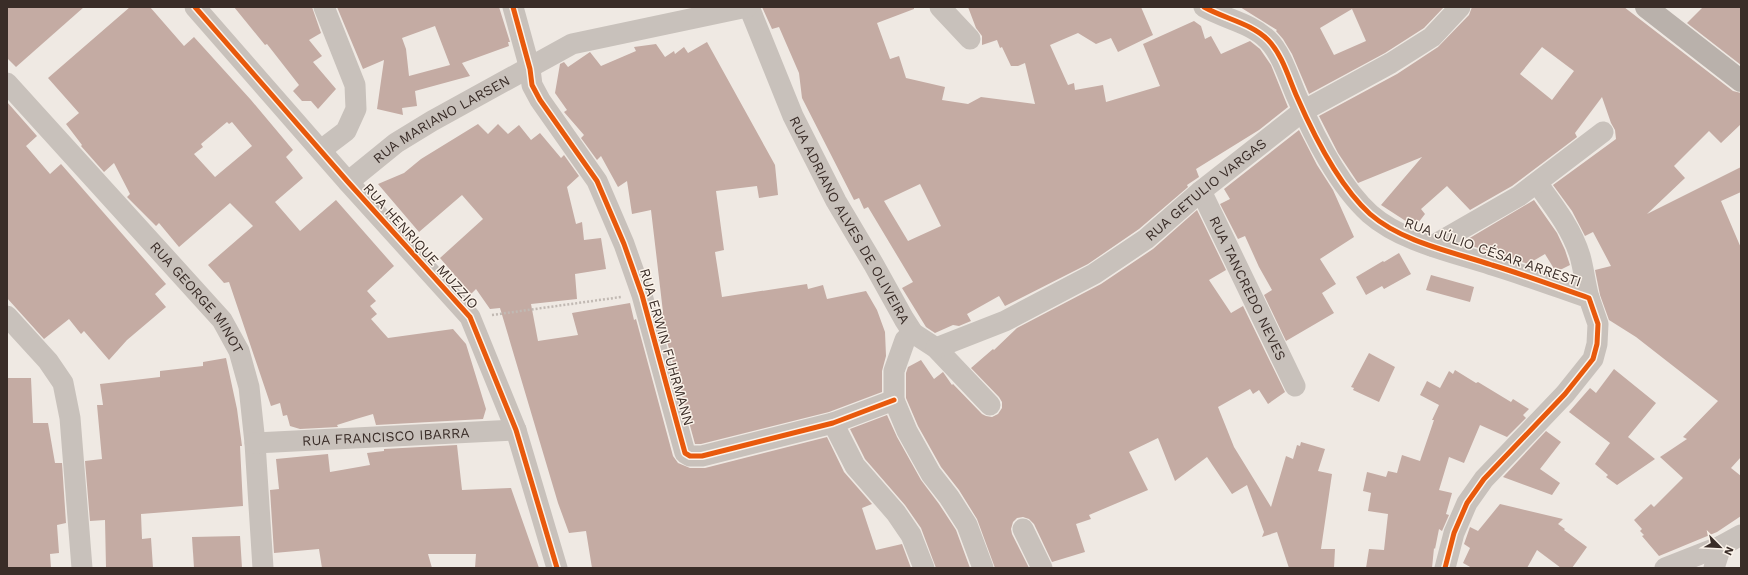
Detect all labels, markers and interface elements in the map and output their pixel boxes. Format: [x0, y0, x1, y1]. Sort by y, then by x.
street label: RUA MARIANO LARSEN [370, 72, 512, 166]
street label: RUA ADRIANO ALVES DE OLIVEIRA [786, 114, 913, 327]
street label: RUA GETULIO VARGAS [1142, 135, 1269, 244]
street label: RUA HENRIQUE MUZZIO [360, 180, 482, 312]
street label: RUA TANCREDO NEVES [1206, 214, 1289, 363]
street label: RUA JÚLIO CÉSAR ARRESTI [1403, 214, 1583, 290]
street label: RUA GEORGE MINOT [147, 238, 247, 357]
street label: RUA ERWIN FUHRMANN [637, 266, 697, 428]
street label: RUA FRANCISCO IBARRA [302, 424, 470, 449]
north arrow [1700, 527, 1740, 567]
text: N [1721, 544, 1736, 557]

